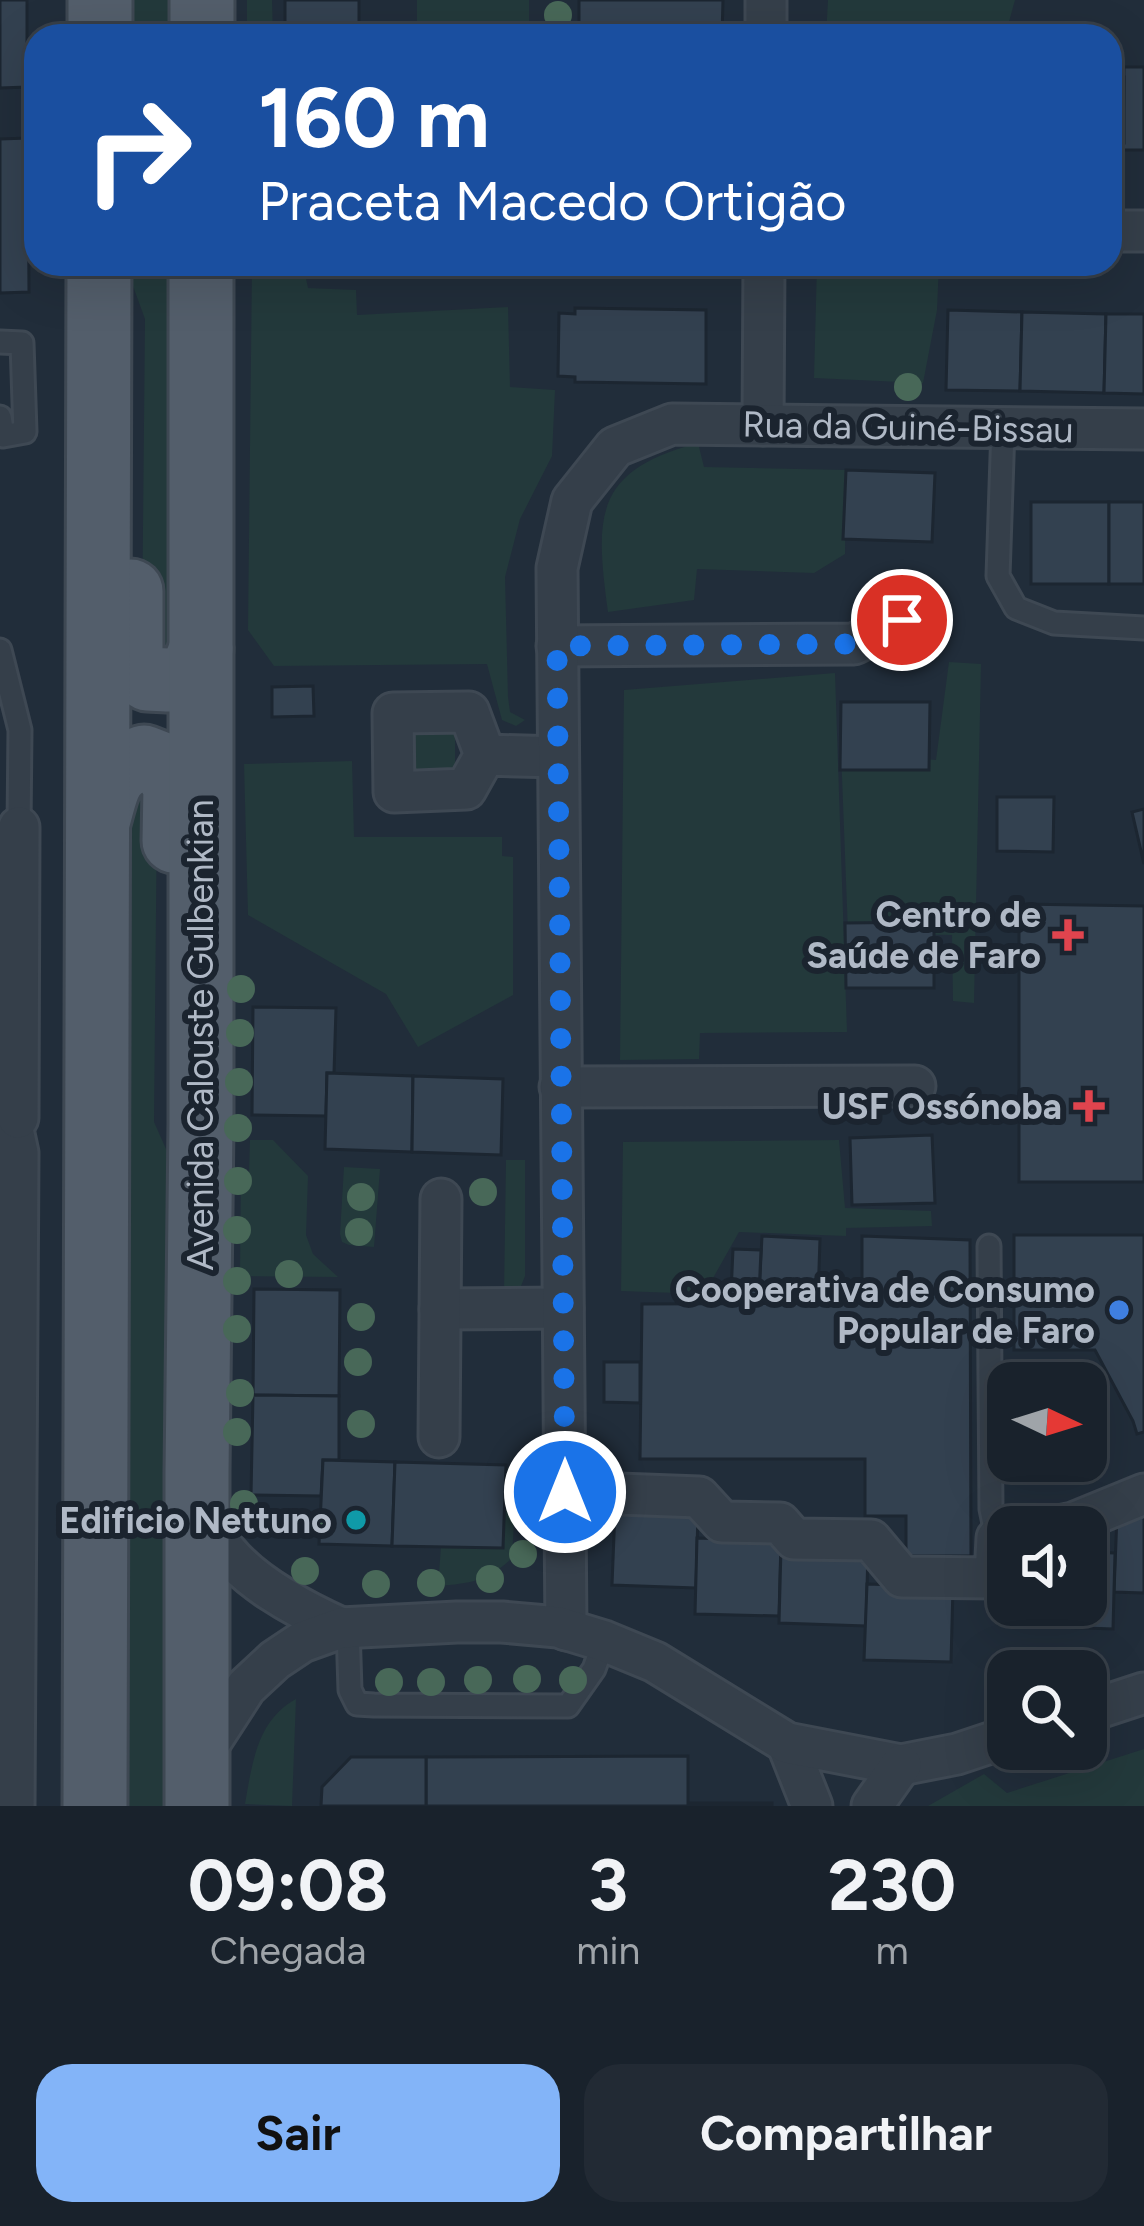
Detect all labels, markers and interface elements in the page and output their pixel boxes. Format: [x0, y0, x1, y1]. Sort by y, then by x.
text: 160 m [258, 67, 490, 168]
icon: right [60, 72, 216, 228]
text: Praceta Macedo Ortigão [258, 169, 847, 234]
street label: Rua da Guiné-Bissau [742, 403, 1074, 451]
pin [851, 569, 953, 671]
icon: arrive [869, 587, 935, 653]
street label: Avenida Calouste Gulbenkian [179, 799, 222, 1271]
place label: Centro de Saúde de Faro [806, 893, 1041, 977]
marker: Centro de Saúde de Faro [1052, 919, 1084, 951]
place label: USF Ossónoba [822, 1085, 1062, 1128]
marker: USF Ossónoba [1073, 1090, 1105, 1122]
place label: Cooperativa de Consumo Popular de Faro [675, 1268, 1095, 1352]
marker: Cooperativa de Consumo Popular de Faro [1106, 1297, 1132, 1323]
north arrow [987, 1362, 1107, 1482]
map controls [987, 1362, 1107, 1770]
position arrow [502, 1429, 628, 1555]
place label: Edificio Nettuno [59, 1499, 332, 1542]
button: sound [987, 1506, 1107, 1626]
marker: Edificio Nettuno [343, 1507, 369, 1533]
button: search [987, 1650, 1107, 1770]
text: 09:08 [188, 1842, 389, 1928]
text: 3 [588, 1842, 628, 1928]
text: 230 [828, 1842, 956, 1928]
text: Chegada [210, 1927, 366, 1974]
text: min [576, 1927, 640, 1974]
text: m [875, 1927, 909, 1974]
button: Sair [36, 2064, 560, 2202]
button: Compartilhar [584, 2064, 1108, 2202]

